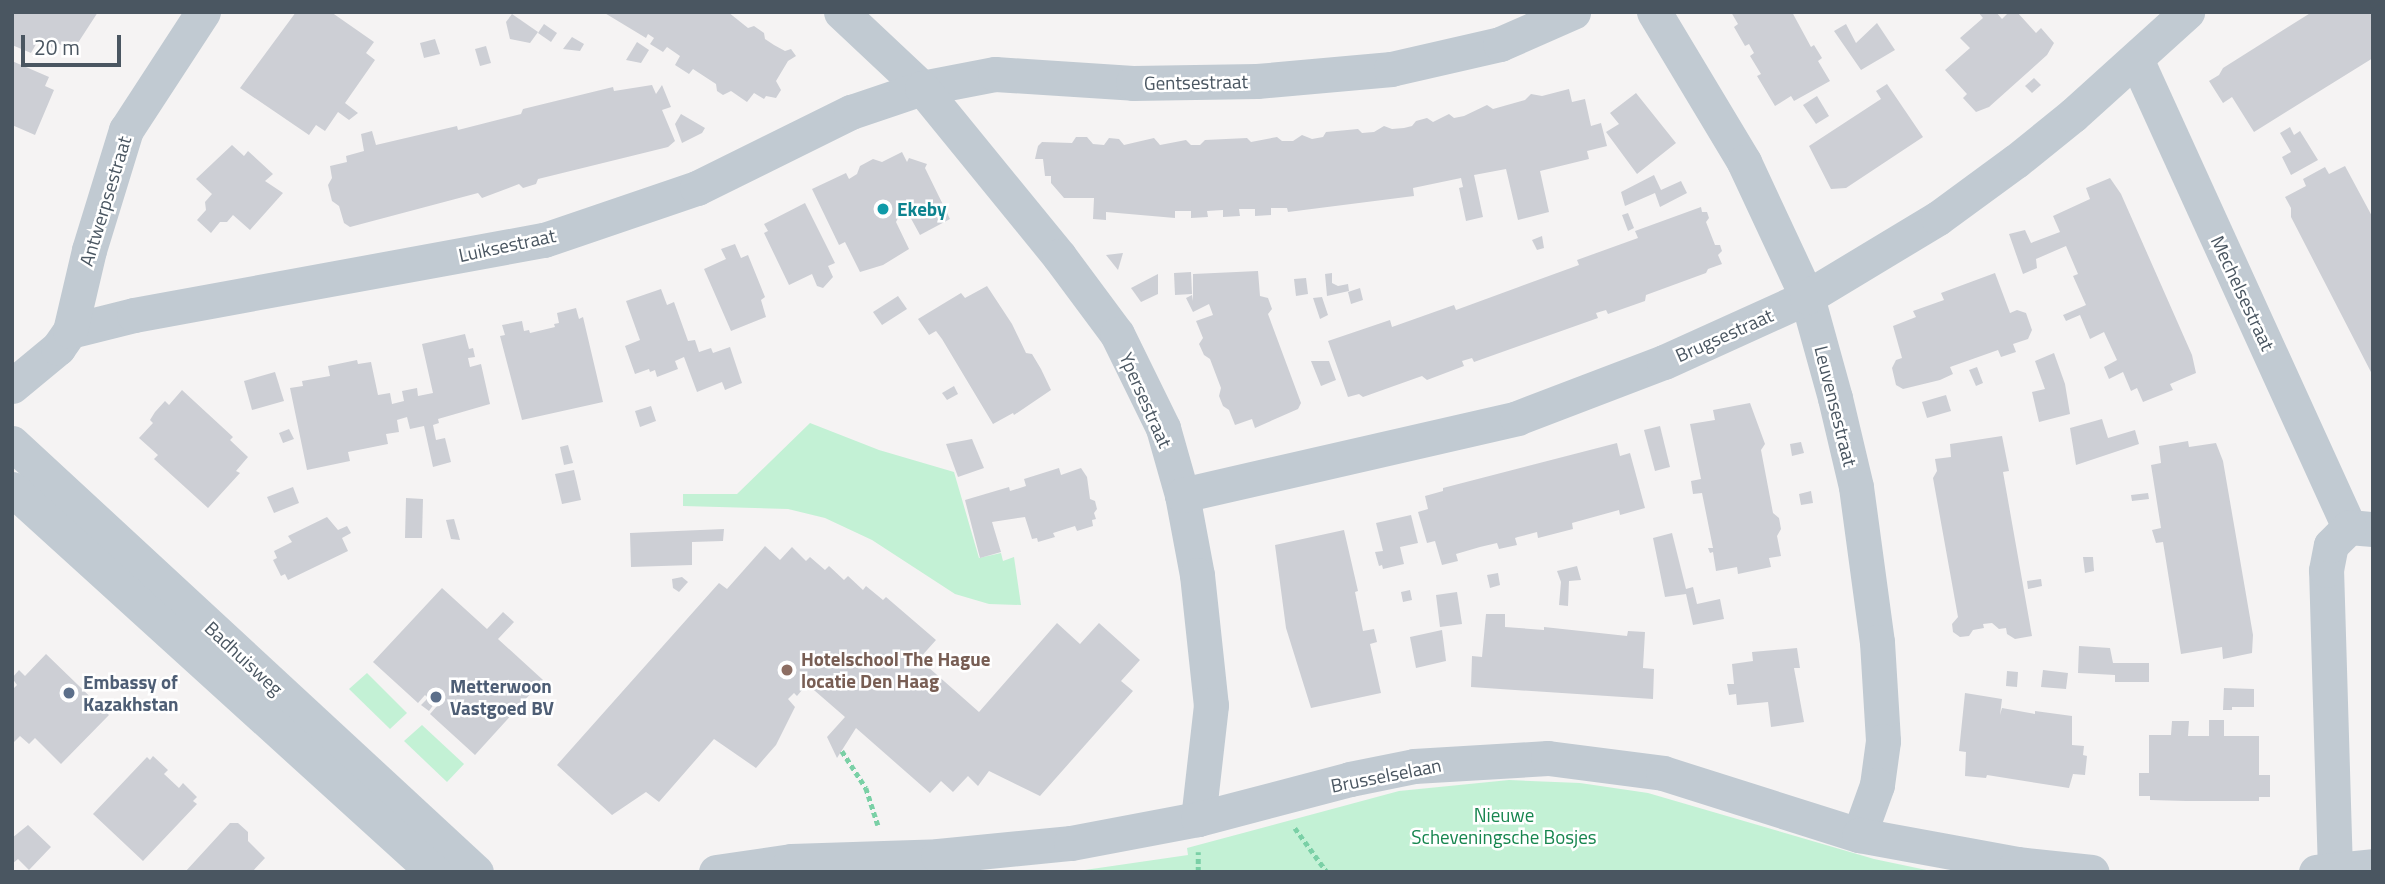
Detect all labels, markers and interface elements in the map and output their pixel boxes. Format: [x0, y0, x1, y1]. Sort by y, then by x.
scale bar [24, 21, 124, 65]
text: 20 m [34, 31, 80, 63]
street label: Gentsestraat [1144, 70, 1248, 94]
street label: Antwerpsestraat [74, 133, 136, 269]
place label: Ekeby [897, 198, 947, 220]
marker: Ekeby [875, 201, 891, 217]
street label: Luiksestraat [456, 224, 558, 266]
street label: Mechelsestraat [2206, 232, 2280, 354]
street label: Brugsestraat [1672, 303, 1776, 367]
street label: Leuvensestraat [1810, 343, 1862, 469]
street label: Ypersestraat [1115, 349, 1177, 451]
street label: Badhuisweg [200, 616, 288, 700]
place label: Hotelschool The Hague locatie Den Haag [801, 648, 990, 692]
marker: Hotelschool The Hague locatie Den Haag [779, 662, 795, 678]
place label: Embassy of Kazakhstan [83, 671, 179, 715]
place label: Metterwoon Vastgoed BV [450, 675, 554, 719]
marker: Embassy of Kazakhstan [61, 685, 77, 701]
marker: Metterwoon Vastgoed BV [428, 689, 444, 705]
street label: Brusselselaan [1329, 753, 1443, 797]
park label: Nieuwe Scheveningsche Bosjes [1411, 804, 1597, 848]

